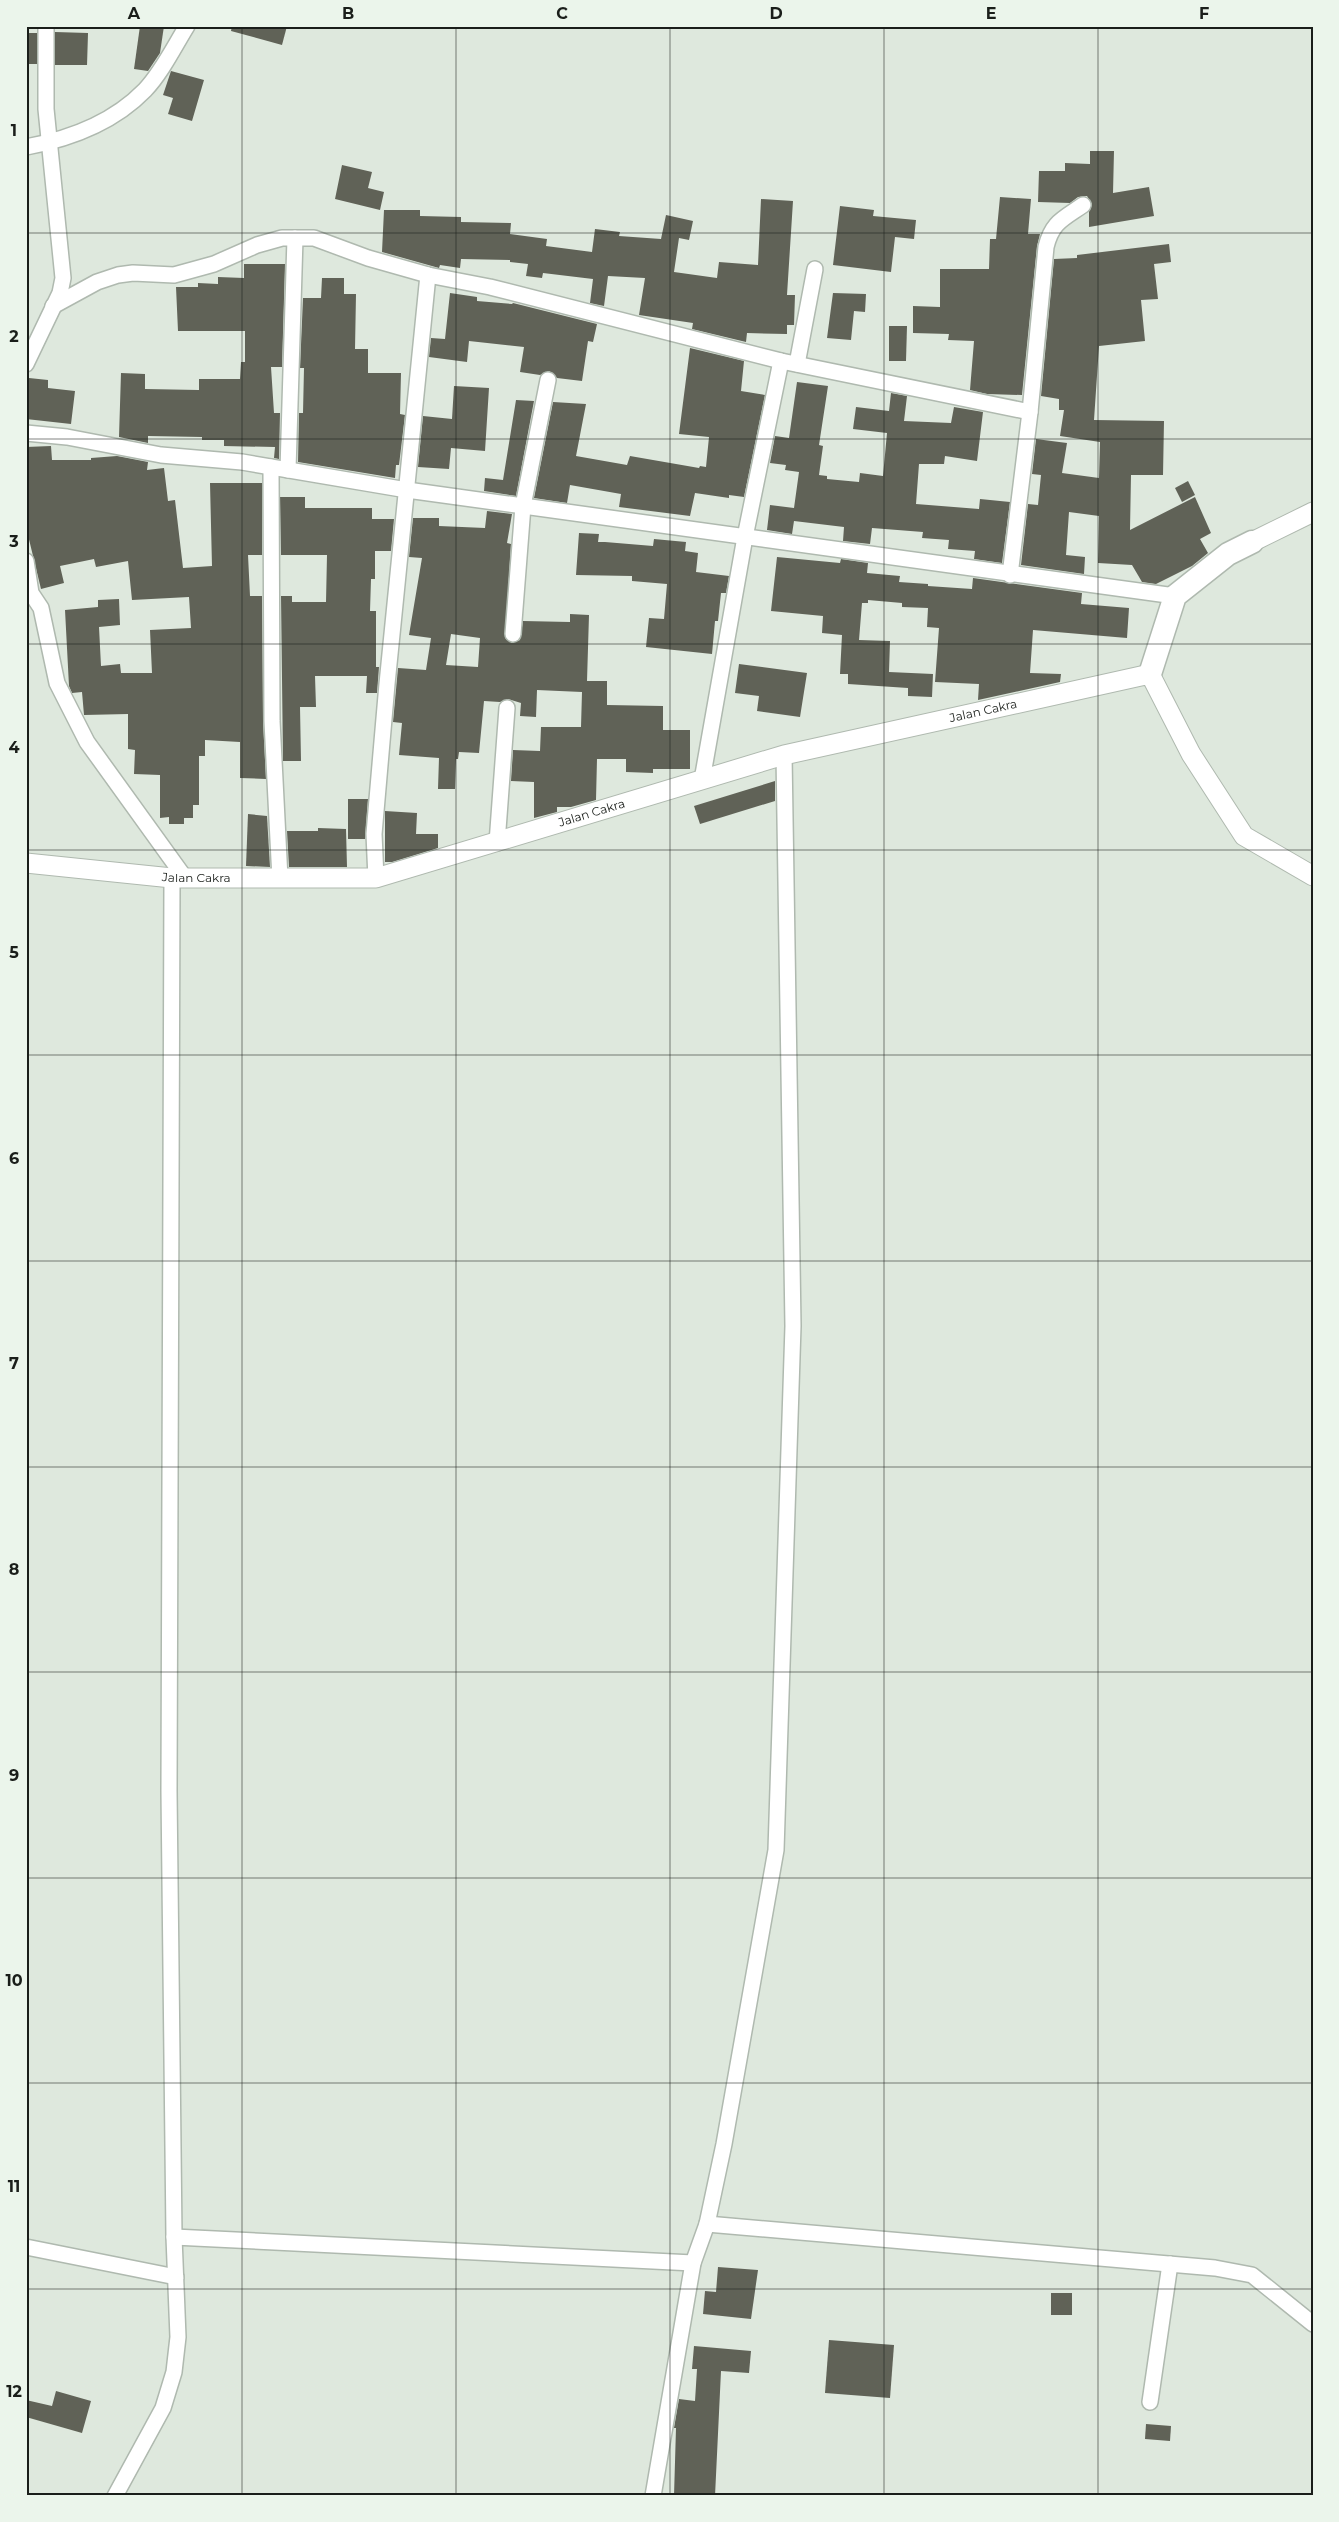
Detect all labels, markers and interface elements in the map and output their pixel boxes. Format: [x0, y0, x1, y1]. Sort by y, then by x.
text: A [127, 4, 141, 23]
text: B [342, 4, 354, 23]
text: C [556, 4, 568, 23]
text: D [769, 4, 783, 23]
text: E [986, 4, 996, 23]
text: F [1199, 4, 1209, 23]
text: 1 [11, 121, 17, 140]
text: 2 [9, 327, 19, 346]
text: 3 [8, 532, 19, 551]
street label: Jalan Cakra [947, 696, 1018, 725]
text: 4 [8, 738, 20, 757]
street label: Jalan Cakra [555, 795, 627, 830]
street label: Jalan Cakra [160, 869, 231, 885]
text: 5 [9, 943, 19, 962]
text: 6 [9, 1149, 19, 1168]
text: 7 [9, 1354, 19, 1373]
text: 8 [9, 1560, 19, 1579]
text: 9 [9, 1766, 19, 1785]
text: 10 [5, 1971, 23, 1990]
text: 11 [8, 2177, 20, 2196]
text: 12 [6, 2382, 22, 2401]

